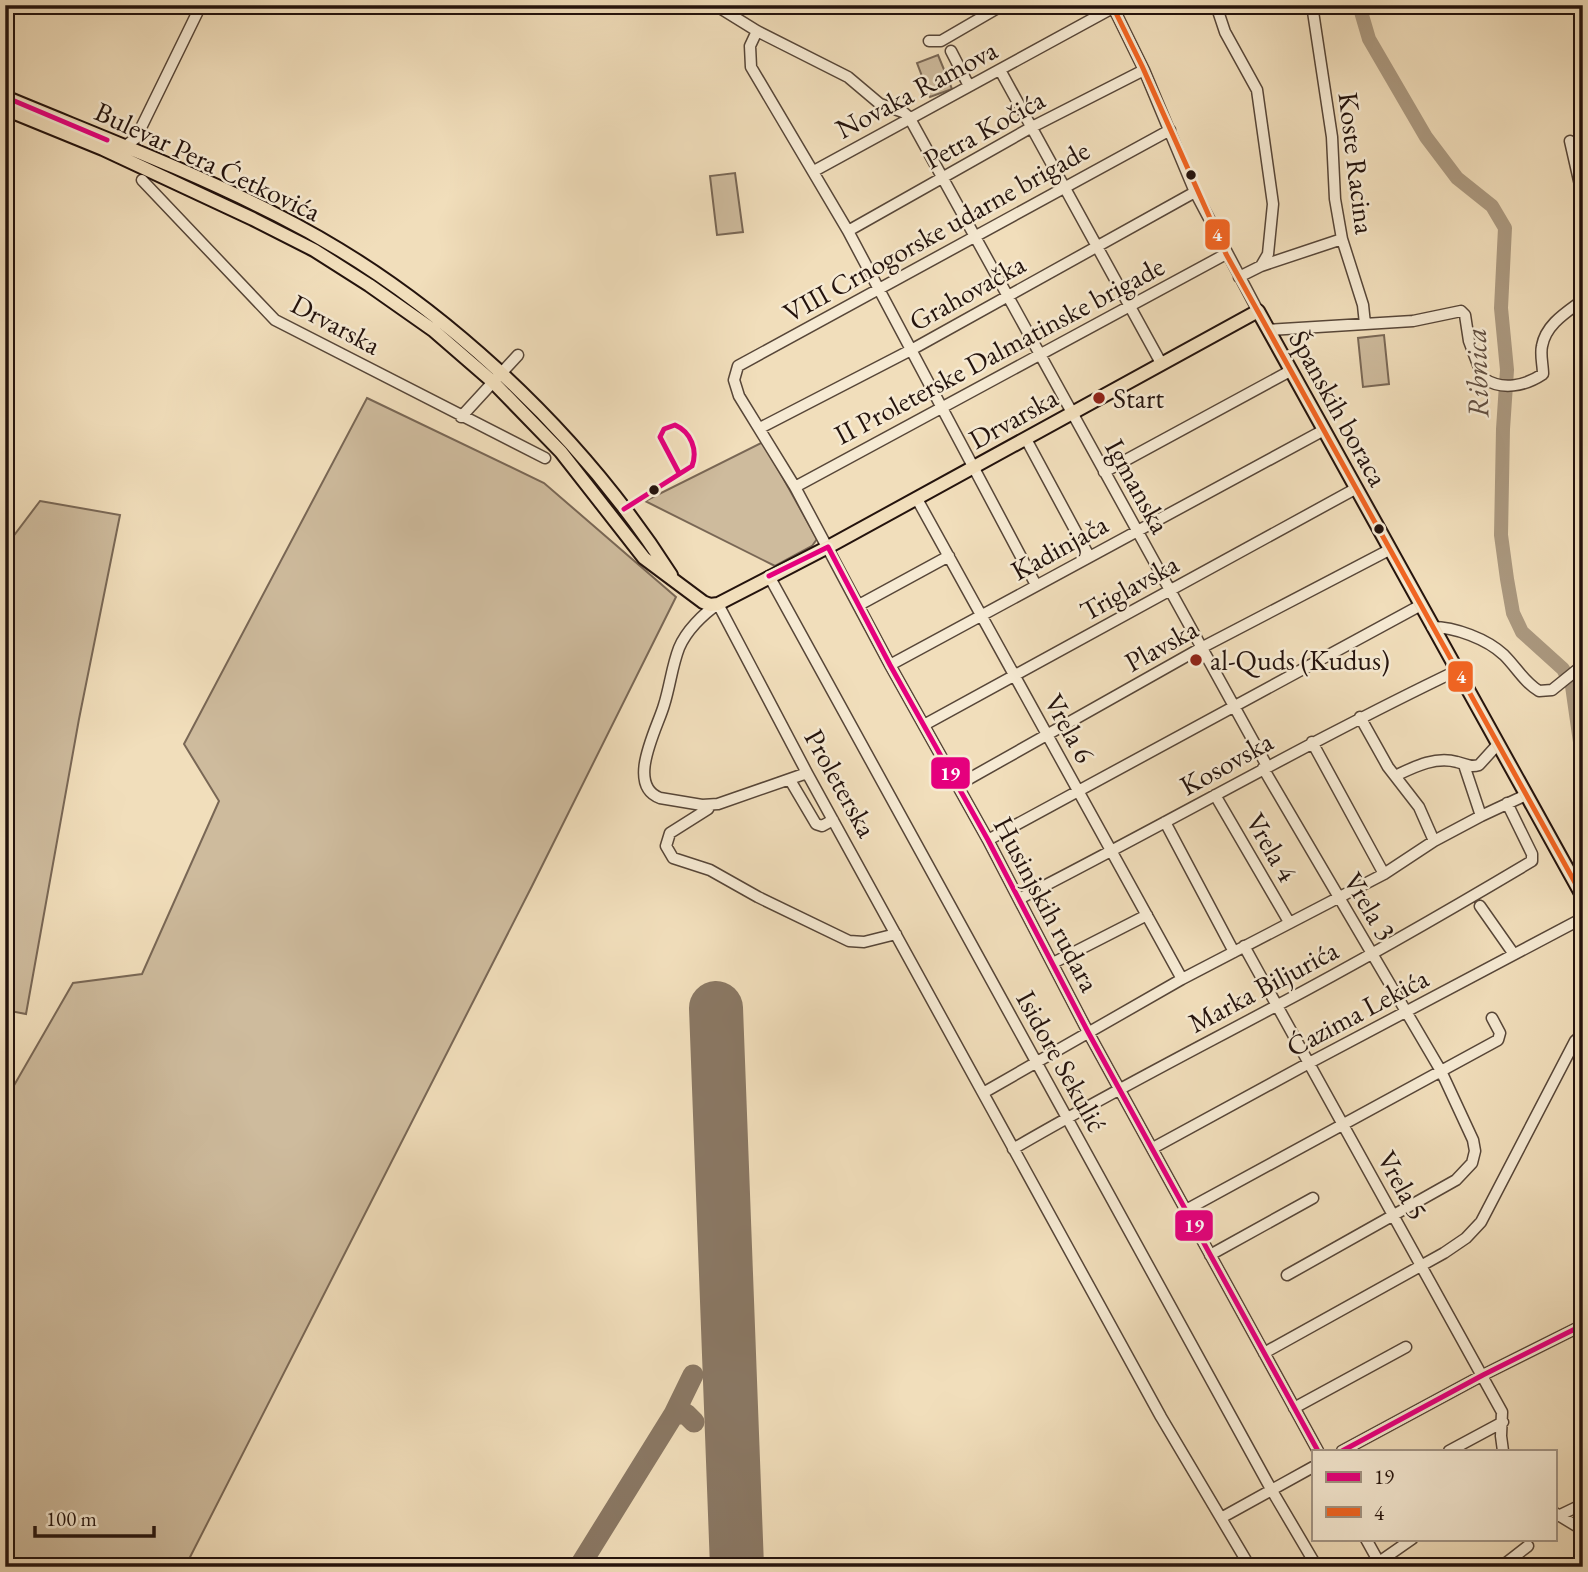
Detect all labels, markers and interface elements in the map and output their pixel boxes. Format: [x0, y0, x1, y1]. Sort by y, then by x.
street label: Novaka Ramova [829, 31, 1004, 147]
street label: Petra Kočića [917, 81, 1052, 177]
street label: Koste Racina [1330, 90, 1384, 237]
street label: Bulevar Pera Ćetkovića [89, 93, 328, 230]
street label: VIII Crnogorske udarne brigade [777, 132, 1096, 330]
unlabelled marker [1184, 168, 1198, 182]
line badge: 4 [1204, 218, 1231, 251]
text: 4 [1212, 222, 1223, 247]
street label: Grahovačka [903, 245, 1032, 339]
street label: II Proleterske Dalmatinske brigade [828, 248, 1170, 452]
street label: Drvarska [285, 286, 388, 363]
street label: Španskih boraca [1281, 324, 1397, 493]
water label: Ribnica [1455, 327, 1498, 419]
street label: Drvarska [962, 379, 1065, 457]
place label: Start [1113, 380, 1164, 416]
marker: Start [1091, 390, 1107, 406]
street label: Igmanska [1097, 432, 1179, 540]
unlabelled marker [647, 483, 661, 497]
street label: Kadinjača [1004, 505, 1115, 588]
unlabelled marker [1372, 522, 1386, 536]
street label: Triglavska [1073, 545, 1185, 629]
street label: Plavska [1118, 610, 1205, 680]
place label: al-Quds (Kudus) [1210, 642, 1390, 678]
marker: al-Quds (Kudus) [1188, 652, 1204, 668]
line badge: 4 [1447, 660, 1474, 693]
text: 4 [1456, 664, 1467, 689]
street label: Vrela 6 [1036, 687, 1104, 769]
street label: Kosovska [1173, 722, 1280, 803]
street label: Proleterska [797, 723, 886, 844]
line badge: 19 [930, 756, 971, 790]
text: 19 [940, 761, 960, 786]
street label: Vrela 4 [1238, 806, 1306, 888]
street label: Husinjskih rudara [986, 810, 1109, 999]
street label: Vrela 3 [1336, 865, 1404, 947]
street label: Marka Biljurića [1182, 931, 1345, 1041]
street label: Ćazima Lekića [1280, 959, 1435, 1064]
street label: Isidore Sekulić [1008, 984, 1116, 1138]
street label: Vrela 5 [1369, 1144, 1437, 1226]
line badge: 19 [1174, 1209, 1214, 1242]
text: 19 [1184, 1213, 1204, 1238]
legend [1312, 1450, 1556, 1540]
text: 19 [1374, 1463, 1394, 1490]
scale bar [35, 1495, 154, 1539]
text: 4 [1374, 1499, 1385, 1526]
text: 100 m [46, 1505, 97, 1532]

